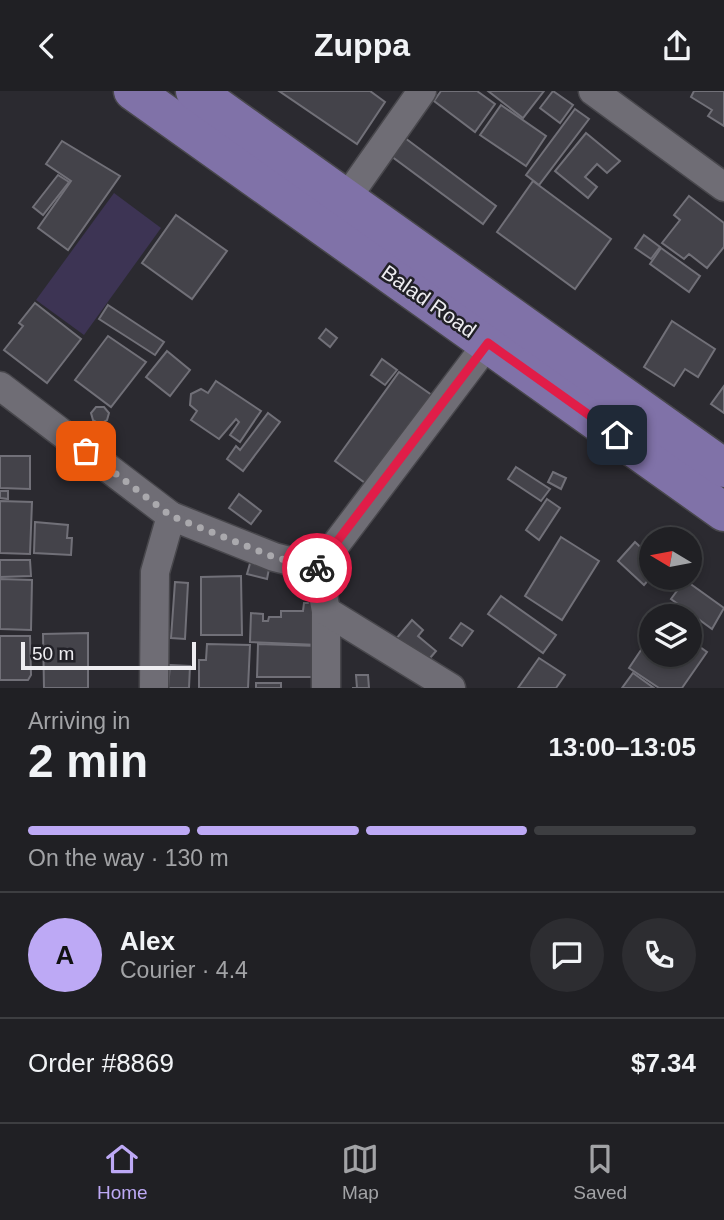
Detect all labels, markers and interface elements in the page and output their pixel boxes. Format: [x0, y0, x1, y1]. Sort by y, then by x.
icon: back [28, 27, 66, 65]
text: Zuppa [314, 27, 410, 63]
icon: share [658, 27, 696, 65]
street label: Balad Road [377, 260, 481, 342]
pin [587, 405, 647, 465]
icon: home [598, 416, 636, 454]
pin [56, 421, 116, 481]
icon: bag [67, 432, 105, 470]
north arrow [639, 527, 702, 590]
map controls [639, 527, 702, 667]
courier [282, 533, 352, 603]
icon: bike [298, 549, 336, 587]
button: layers [639, 604, 702, 667]
scale bar [21, 639, 196, 671]
text: 50 m [32, 643, 74, 664]
text: Arriving in [28, 708, 130, 734]
text: 13:00–13:05 [549, 732, 696, 762]
text: 2 min [28, 735, 148, 787]
text: On the way · 130 m [28, 845, 229, 871]
button: chat [530, 918, 604, 992]
button: phone [622, 918, 696, 992]
text: Alex [120, 926, 175, 956]
text: A [56, 940, 74, 970]
text: Courier · 4.4 [120, 957, 248, 983]
text: Order #8869 [28, 1048, 174, 1078]
text: $7.34 [631, 1048, 696, 1078]
tab: Home [97, 1140, 148, 1204]
tab: Map [341, 1140, 379, 1204]
tab: Saved [573, 1140, 627, 1204]

